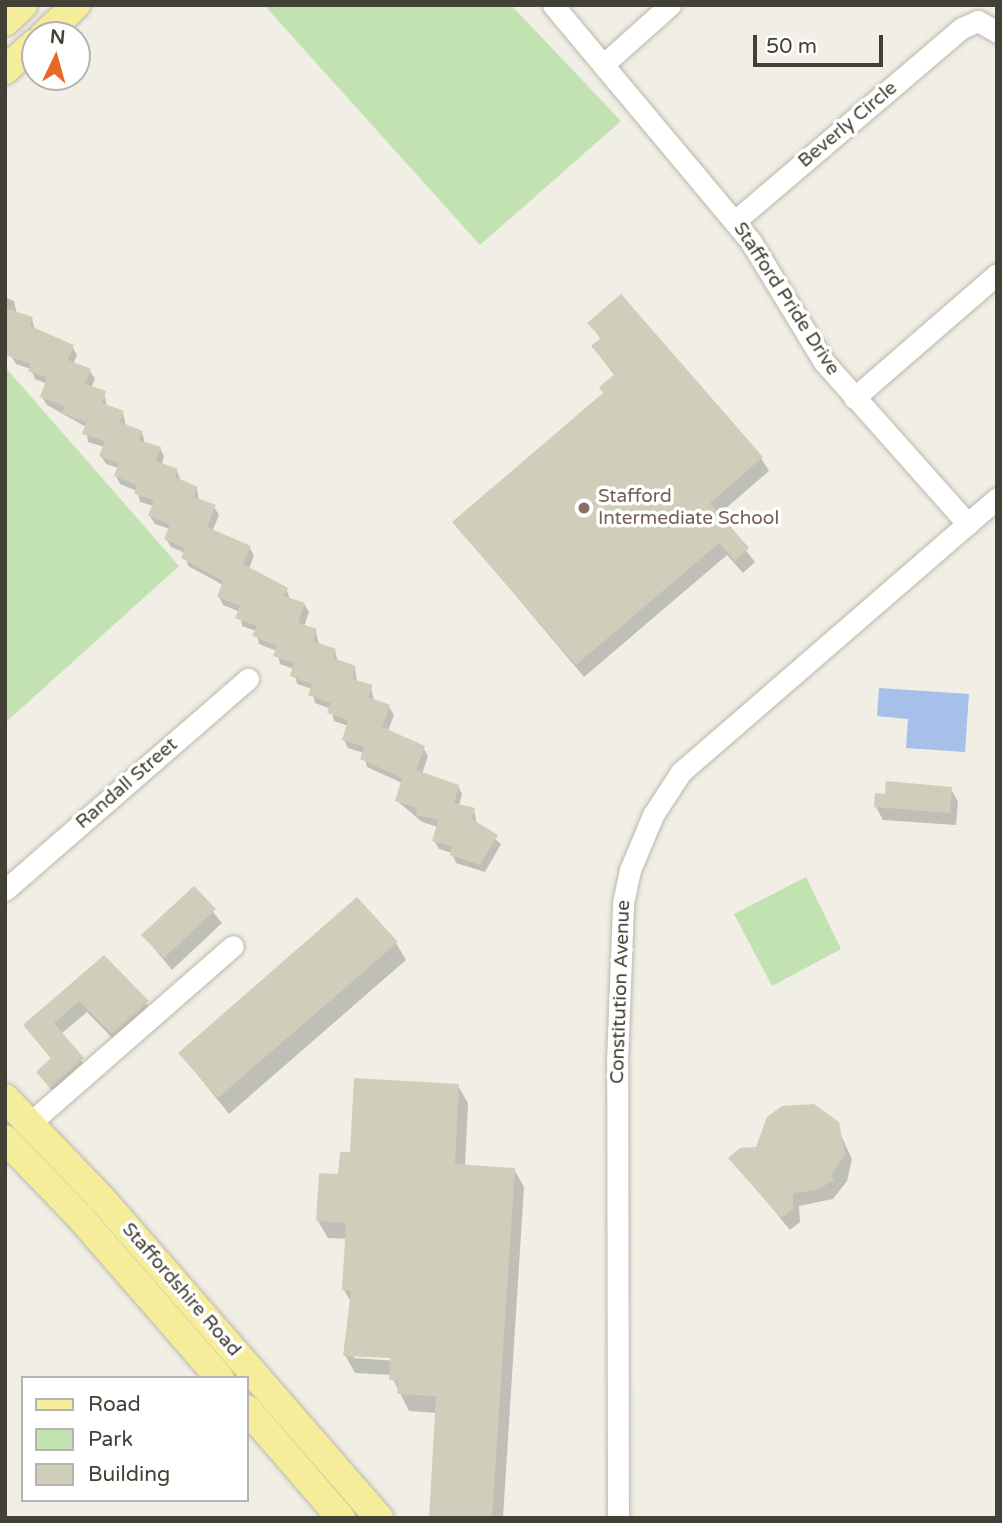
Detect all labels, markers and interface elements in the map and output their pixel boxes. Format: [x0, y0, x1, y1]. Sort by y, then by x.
north arrow [21, 21, 91, 91]
scale bar [757, 21, 886, 65]
text: N [49, 25, 66, 49]
text: 50 m [766, 34, 817, 59]
street label: Beverly Circle [794, 77, 902, 173]
street label: Stafford Pride Drive [728, 218, 844, 380]
place label: Stafford Intermediate School [598, 486, 779, 530]
marker: Stafford Intermediate School [576, 500, 592, 516]
street label: Randall Street [72, 734, 182, 834]
street label: Constitution Avenue [606, 900, 636, 1084]
street label: Staffordshire Road [117, 1219, 245, 1361]
legend [21, 1376, 248, 1502]
text: Road [88, 1392, 141, 1417]
text: Park [88, 1427, 133, 1452]
text: Building [88, 1462, 170, 1487]

